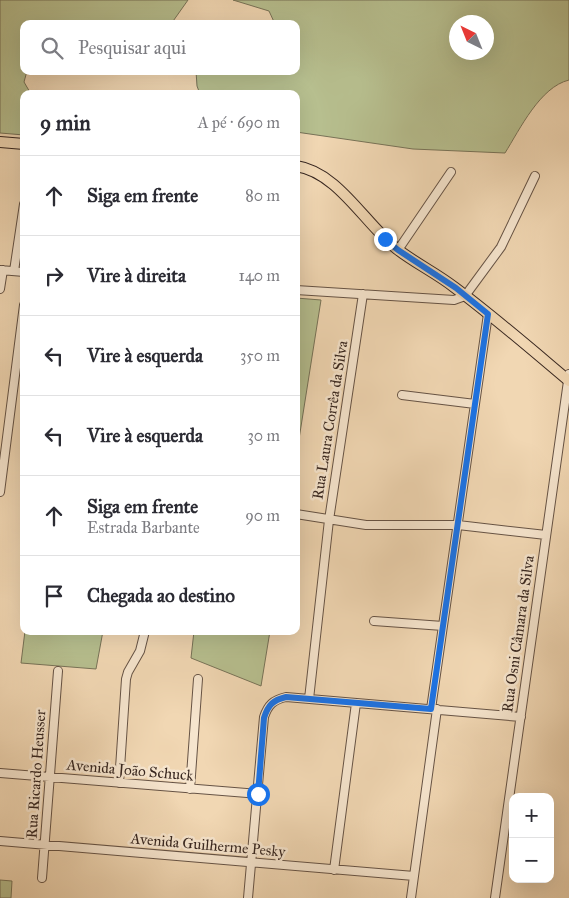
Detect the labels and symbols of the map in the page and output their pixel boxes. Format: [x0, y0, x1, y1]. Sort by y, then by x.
north arrow [449, 15, 494, 60]
route end [374, 228, 397, 251]
street label: Rua Laura Corrêa da Silva [309, 339, 352, 501]
street label: Rua Osni Câmara da Silva [498, 554, 538, 714]
street label: Rua Ricardo Heusser [23, 709, 50, 839]
street label: Avenida João Schuck [65, 755, 194, 786]
route start [247, 783, 270, 806]
street label: Avenida Guilherme Pesky [129, 829, 287, 861]

